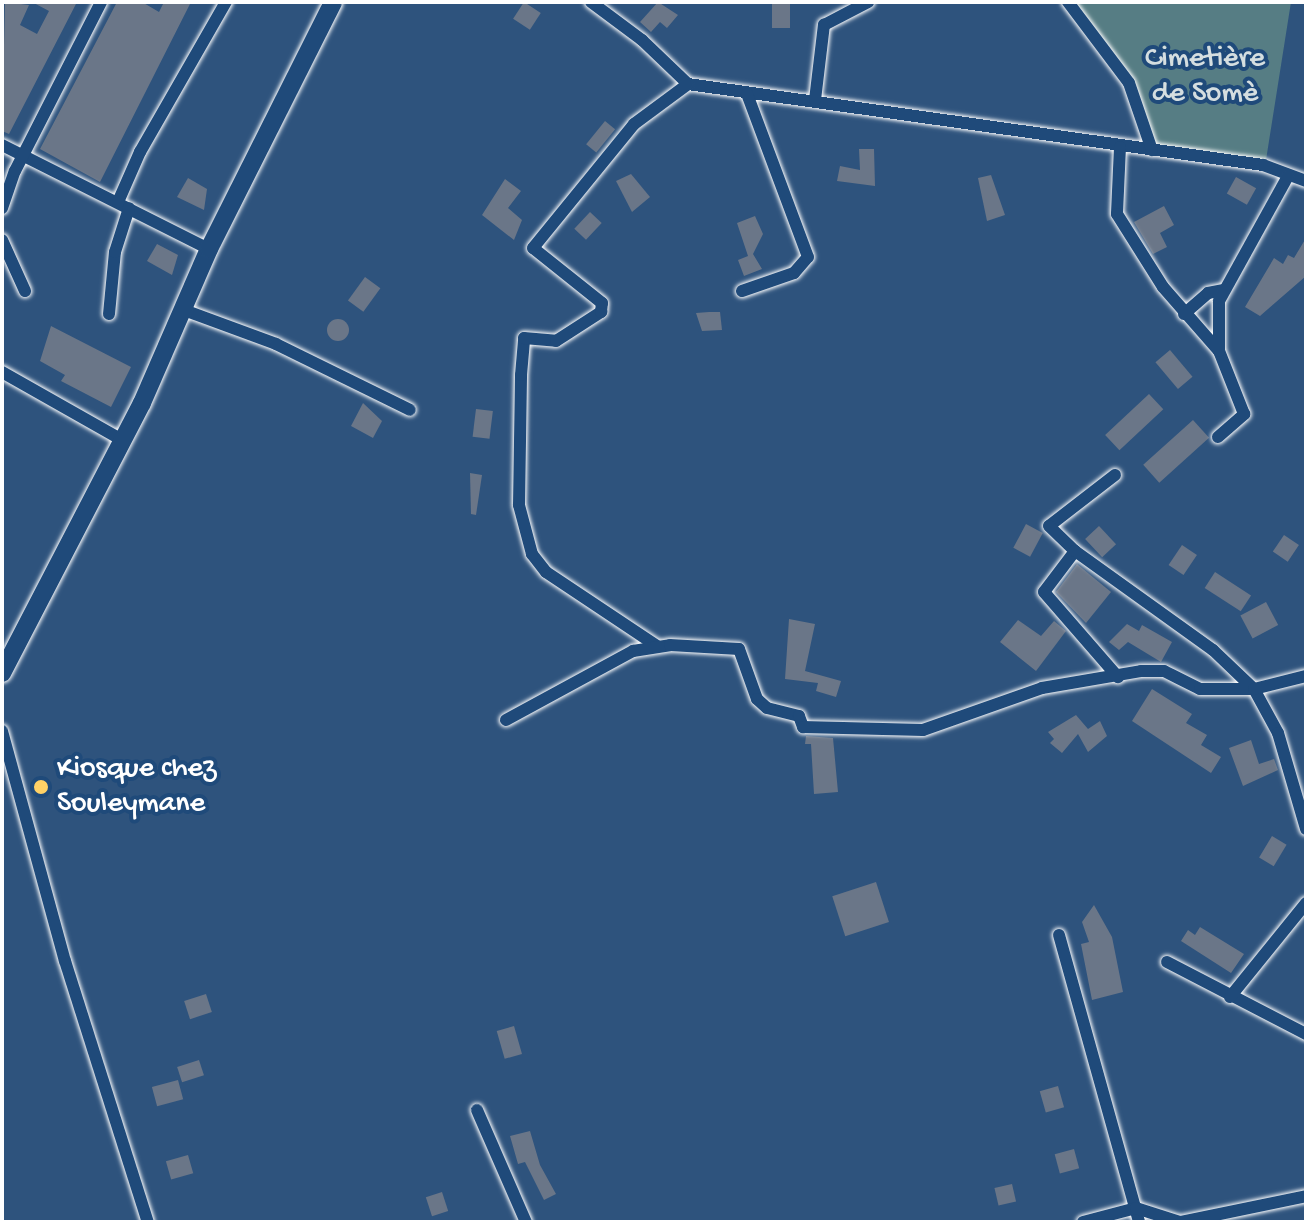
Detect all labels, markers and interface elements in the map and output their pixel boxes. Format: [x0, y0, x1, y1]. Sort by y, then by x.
park label: Cimetière de Somè [1145, 42, 1265, 112]
place label: Kiosque chez Souleymane [57, 752, 216, 822]
marker: Kiosque chez Souleymane [32, 778, 50, 796]

